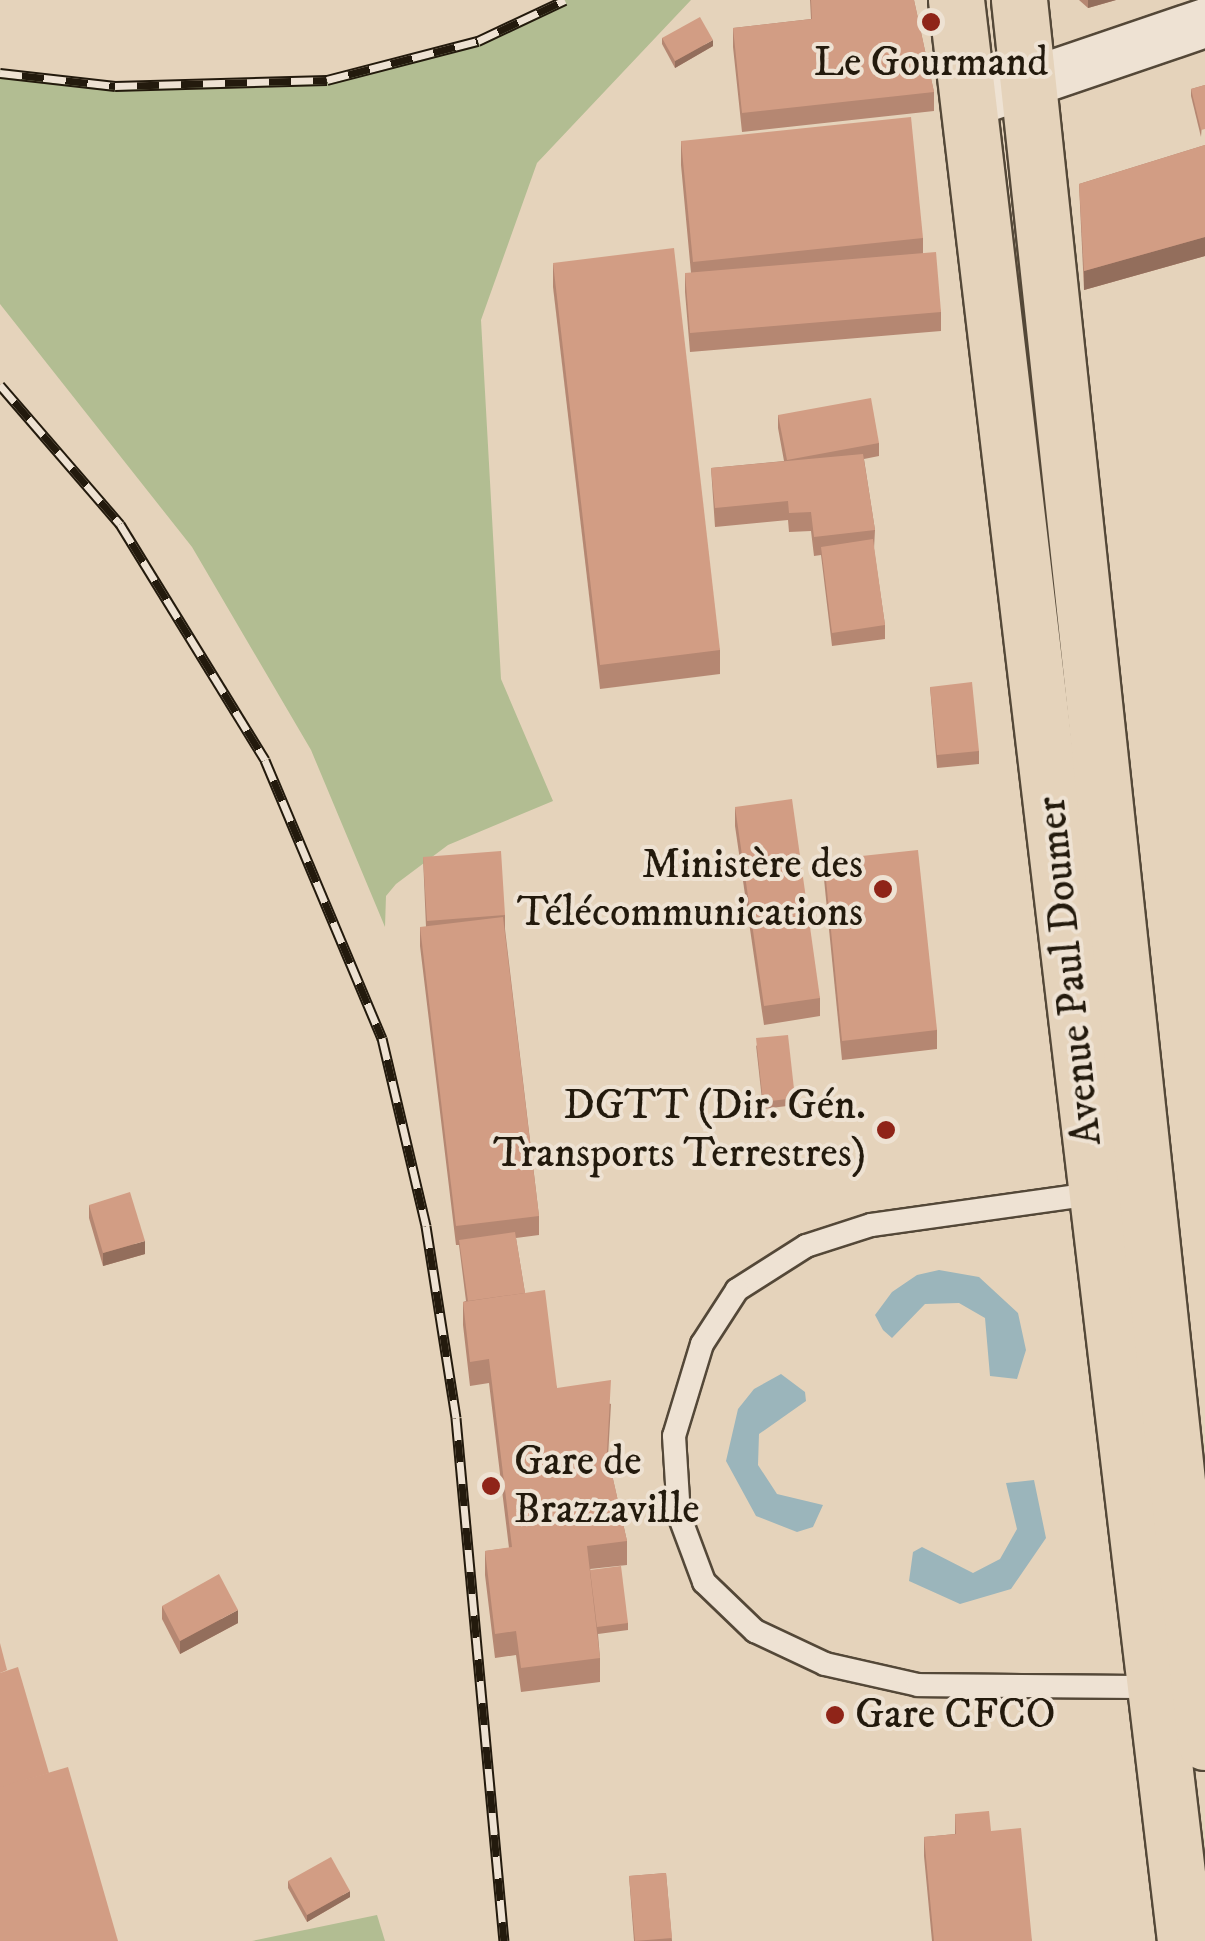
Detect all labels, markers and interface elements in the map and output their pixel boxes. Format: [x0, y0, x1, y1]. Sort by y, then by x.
marker: Le Gourmand [920, 11, 942, 33]
place label: Le Gourmand [814, 38, 1048, 88]
street label: Avenue Paul Doumer [1027, 794, 1113, 1148]
place label: Ministère des Télécommunications [517, 840, 863, 938]
marker: Ministère des Télécommunications [872, 878, 894, 900]
place label: DGTT (Dir. Gén. Transports Terrestres) [493, 1081, 866, 1180]
marker: DGTT (Dir. Gén. Transports Terrestres) [875, 1119, 897, 1141]
place label: Gare de Brazzaville [514, 1437, 700, 1535]
marker: Gare de Brazzaville [478, 1473, 504, 1499]
place label: Gare CFCO [855, 1690, 1056, 1740]
marker: Gare CFCO [824, 1704, 846, 1726]

